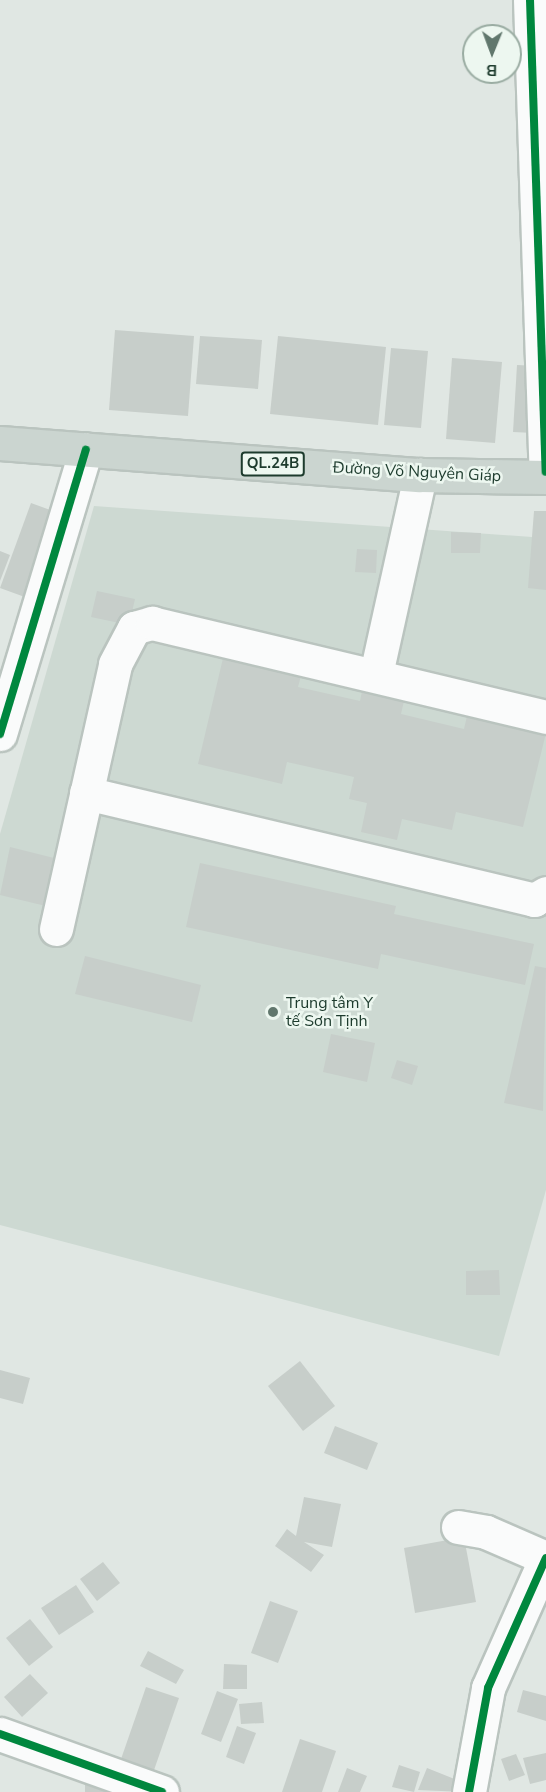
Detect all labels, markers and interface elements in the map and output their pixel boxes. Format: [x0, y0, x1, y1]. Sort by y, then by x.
north arrow [462, 24, 522, 84]
text: B [486, 59, 497, 81]
road number: QL.24B [240, 452, 306, 476]
street label: Đường Võ Nguyên Giáp [332, 458, 502, 486]
place label: Trung tâm Y tế Sơn Tịnh [286, 993, 373, 1031]
marker: Trung tâm Y tế Sơn Tịnh [264, 1003, 282, 1021]

